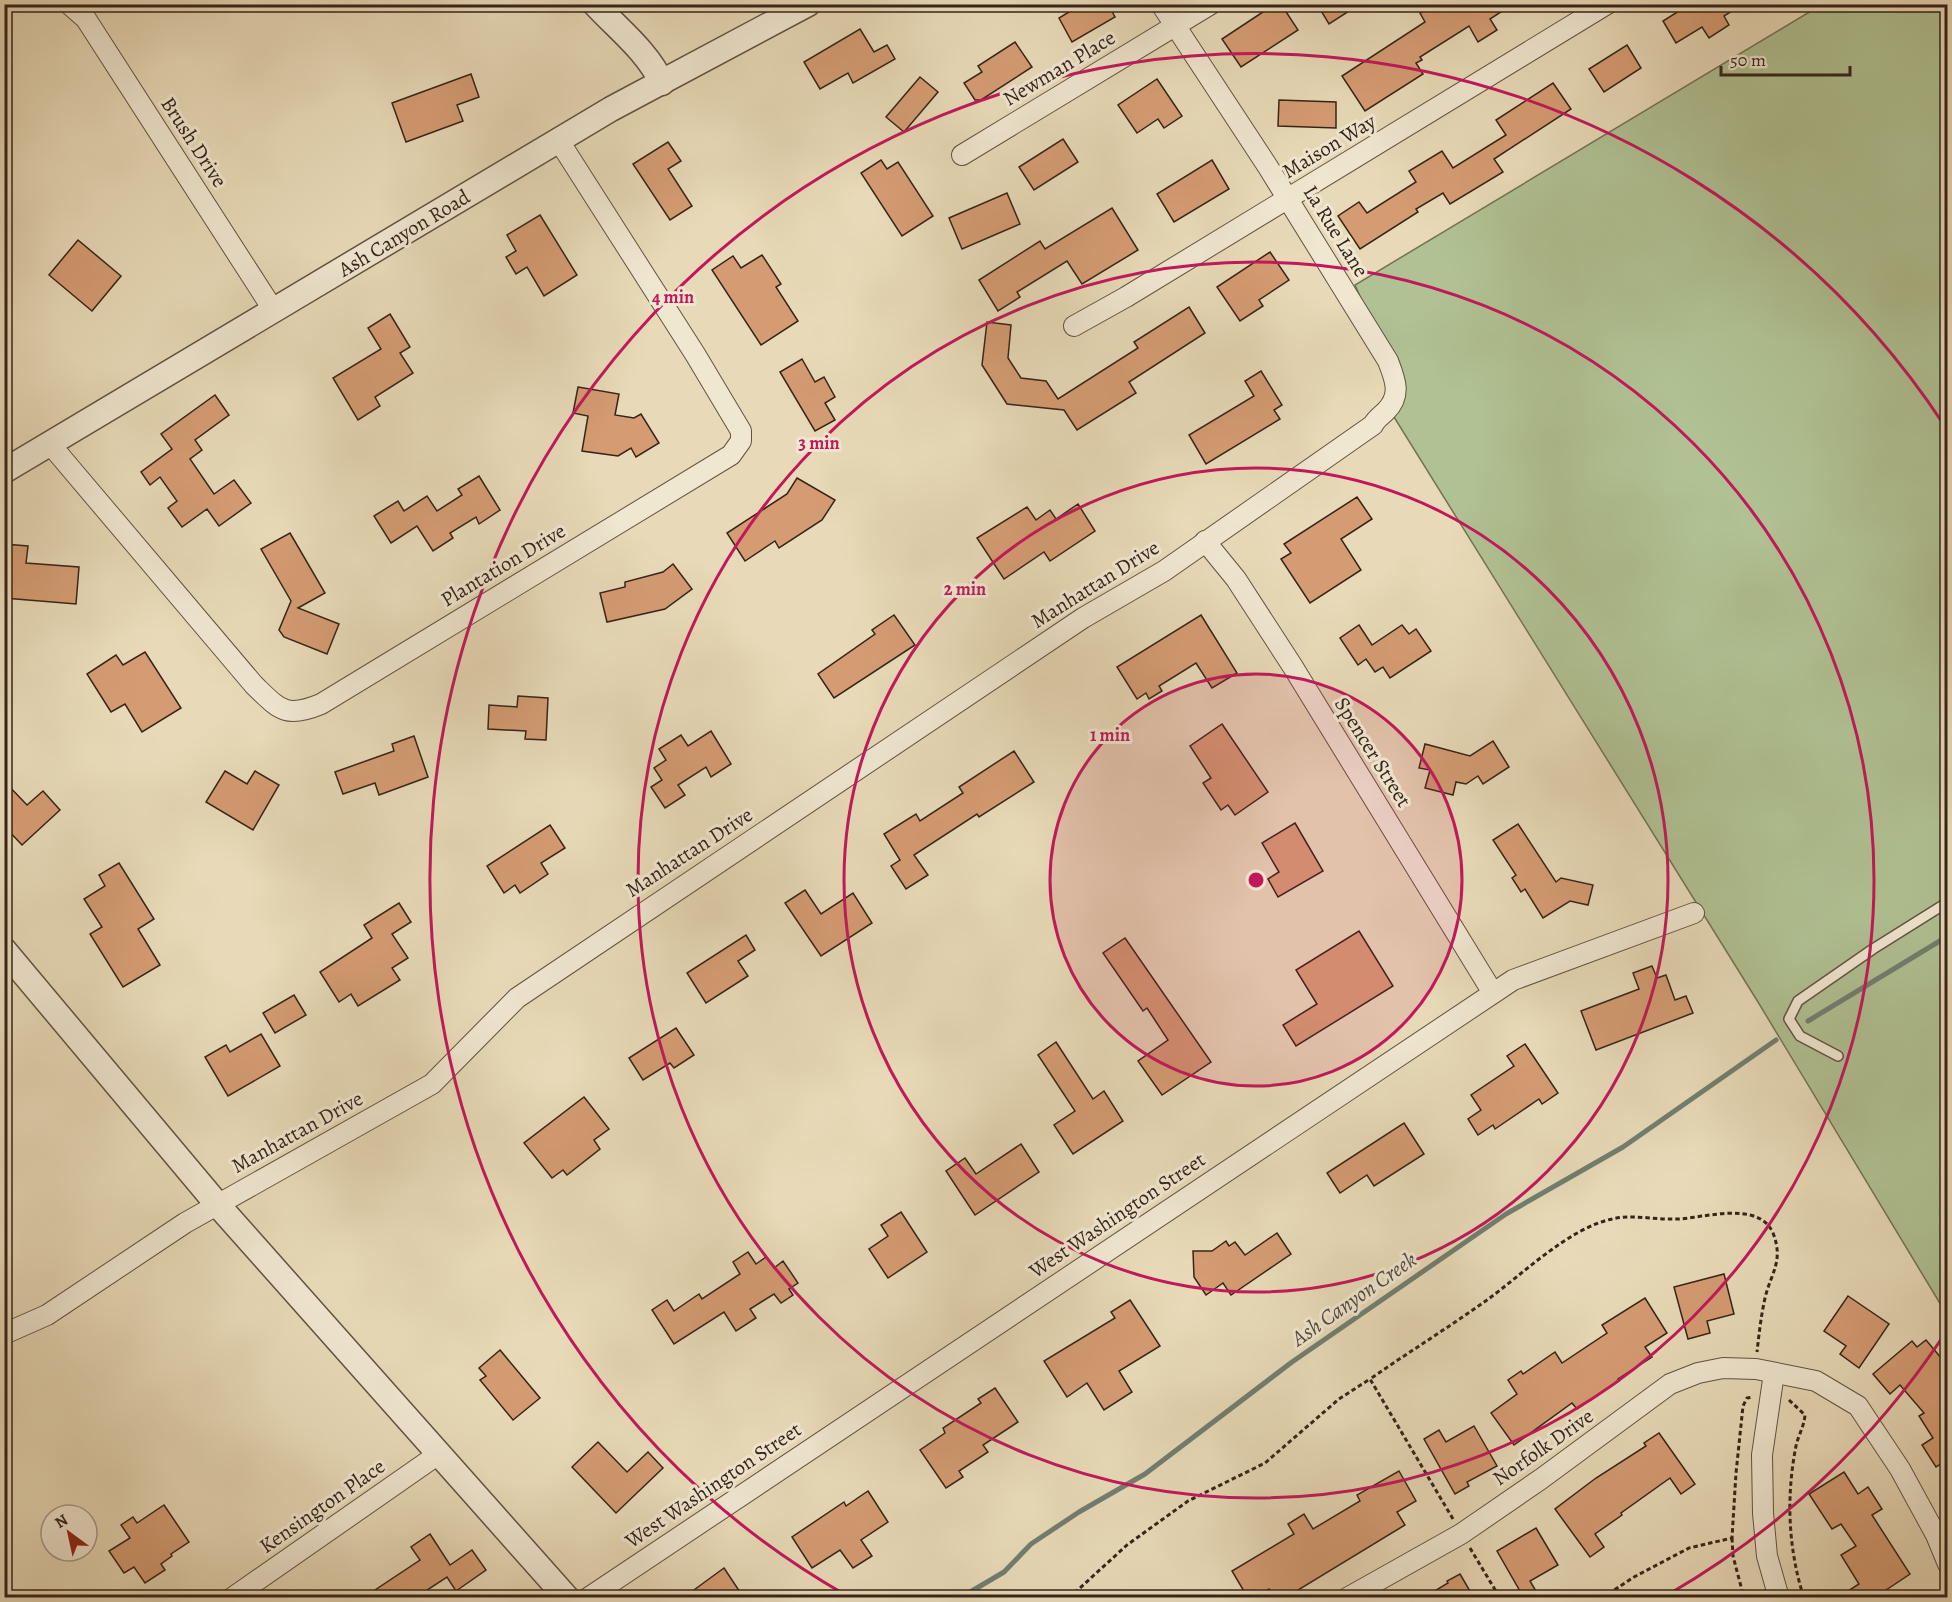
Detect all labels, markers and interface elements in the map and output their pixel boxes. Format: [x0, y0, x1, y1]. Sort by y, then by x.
street label: Newman Place [998, 23, 1120, 113]
scale bar [1721, 39, 1850, 77]
text: 50 m [1730, 48, 1766, 72]
street label: Brush Drive [154, 91, 234, 193]
street label: Maison Way [1277, 107, 1382, 185]
street label: La Rue Lane [1297, 180, 1375, 282]
street label: Ash Canyon Road [332, 182, 476, 284]
text: 4 min [652, 285, 694, 309]
text: 3 min [798, 431, 840, 455]
street label: Plantation Drive [435, 517, 571, 613]
street label: Manhattan Drive [1026, 533, 1164, 635]
text: 2 min [944, 577, 986, 601]
street label: Spencer Street [1328, 692, 1418, 812]
text: 1 min [1090, 723, 1130, 747]
street label: Manhattan Drive [620, 800, 758, 904]
centre of rings [1246, 870, 1266, 890]
street label: Manhattan Drive [226, 1084, 368, 1180]
street label: West Washington Street [1023, 1146, 1211, 1285]
water label: Ash Canyon Creek [1285, 1245, 1423, 1354]
street label: Norfolk Drive [1487, 1402, 1599, 1492]
street label: West Washington Street [619, 1416, 807, 1555]
street label: Kensington Place [254, 1452, 390, 1560]
north arrow [39, 1503, 99, 1563]
text: N [50, 1509, 73, 1534]

